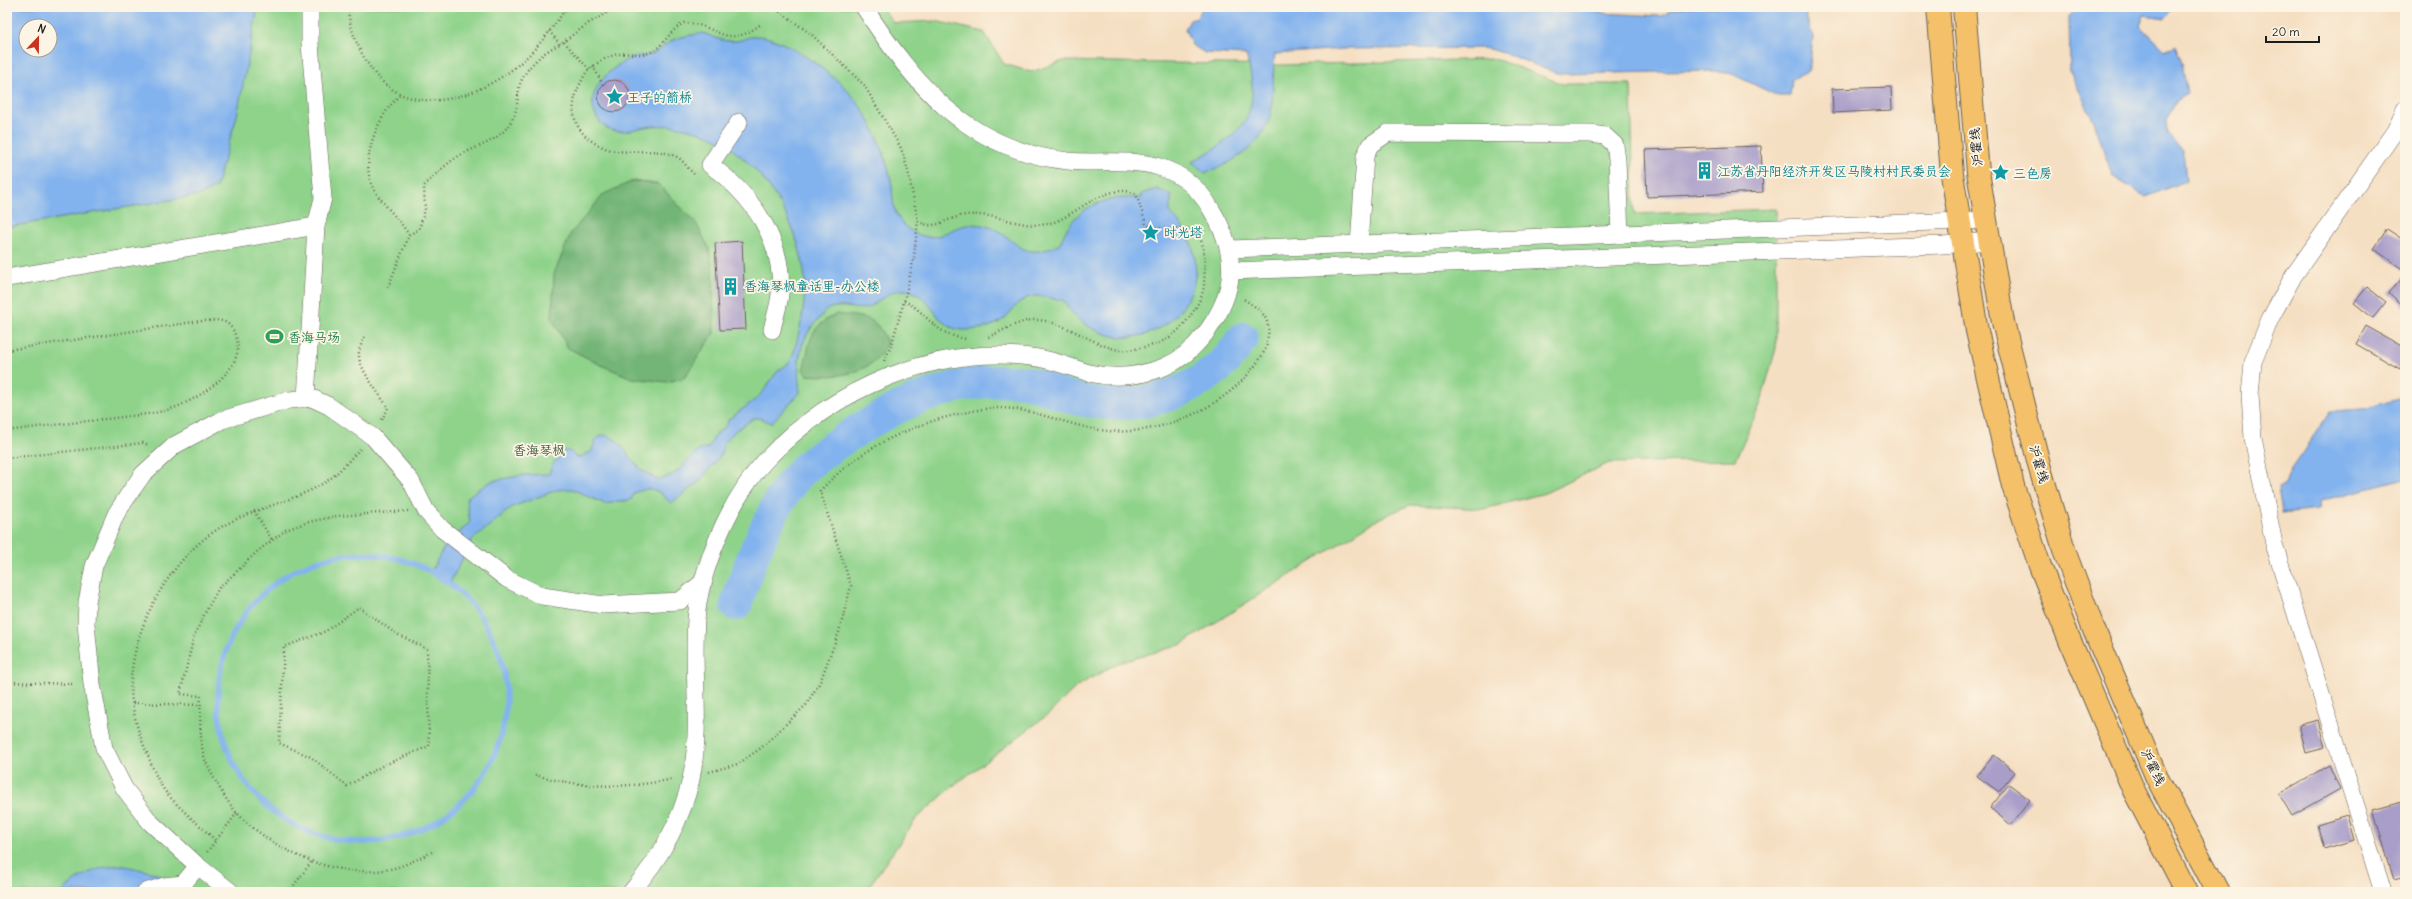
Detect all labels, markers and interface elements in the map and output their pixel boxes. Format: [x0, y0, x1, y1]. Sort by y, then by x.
north arrow [18, 18, 58, 58]
scale bar [2266, 18, 2319, 44]
text: N [36, 21, 48, 37]
text: 20 m [2272, 24, 2300, 39]
place icon: 王子的箭桥 [604, 87, 624, 107]
place label: 王子的箭桥 [627, 89, 692, 106]
street label: 沪霍线 [1966, 127, 1986, 167]
building icon: 江苏省丹阳经济开发区马陵村村民委员会 [1694, 161, 1714, 181]
place label: 江苏省丹阳经济开发区马陵村村民委员会 [1717, 163, 1951, 180]
place icon: 三色房 [1990, 163, 2010, 183]
place label: 三色房 [2013, 165, 2052, 182]
place icon: 时光塔 [1141, 222, 1161, 242]
place label: 时光塔 [1164, 224, 1203, 241]
building icon: 香海琴枫童话里-办公楼 [721, 276, 741, 296]
place label: 香海琴枫童话里-办公楼 [744, 278, 880, 295]
sports icon: 香海马场 [265, 327, 285, 347]
place label: 香海马场 [288, 329, 340, 346]
park label: 香海琴枫 [513, 442, 565, 459]
street label: 沪霍线 [2025, 443, 2053, 485]
street label: 沪霍线 [2137, 746, 2169, 788]

